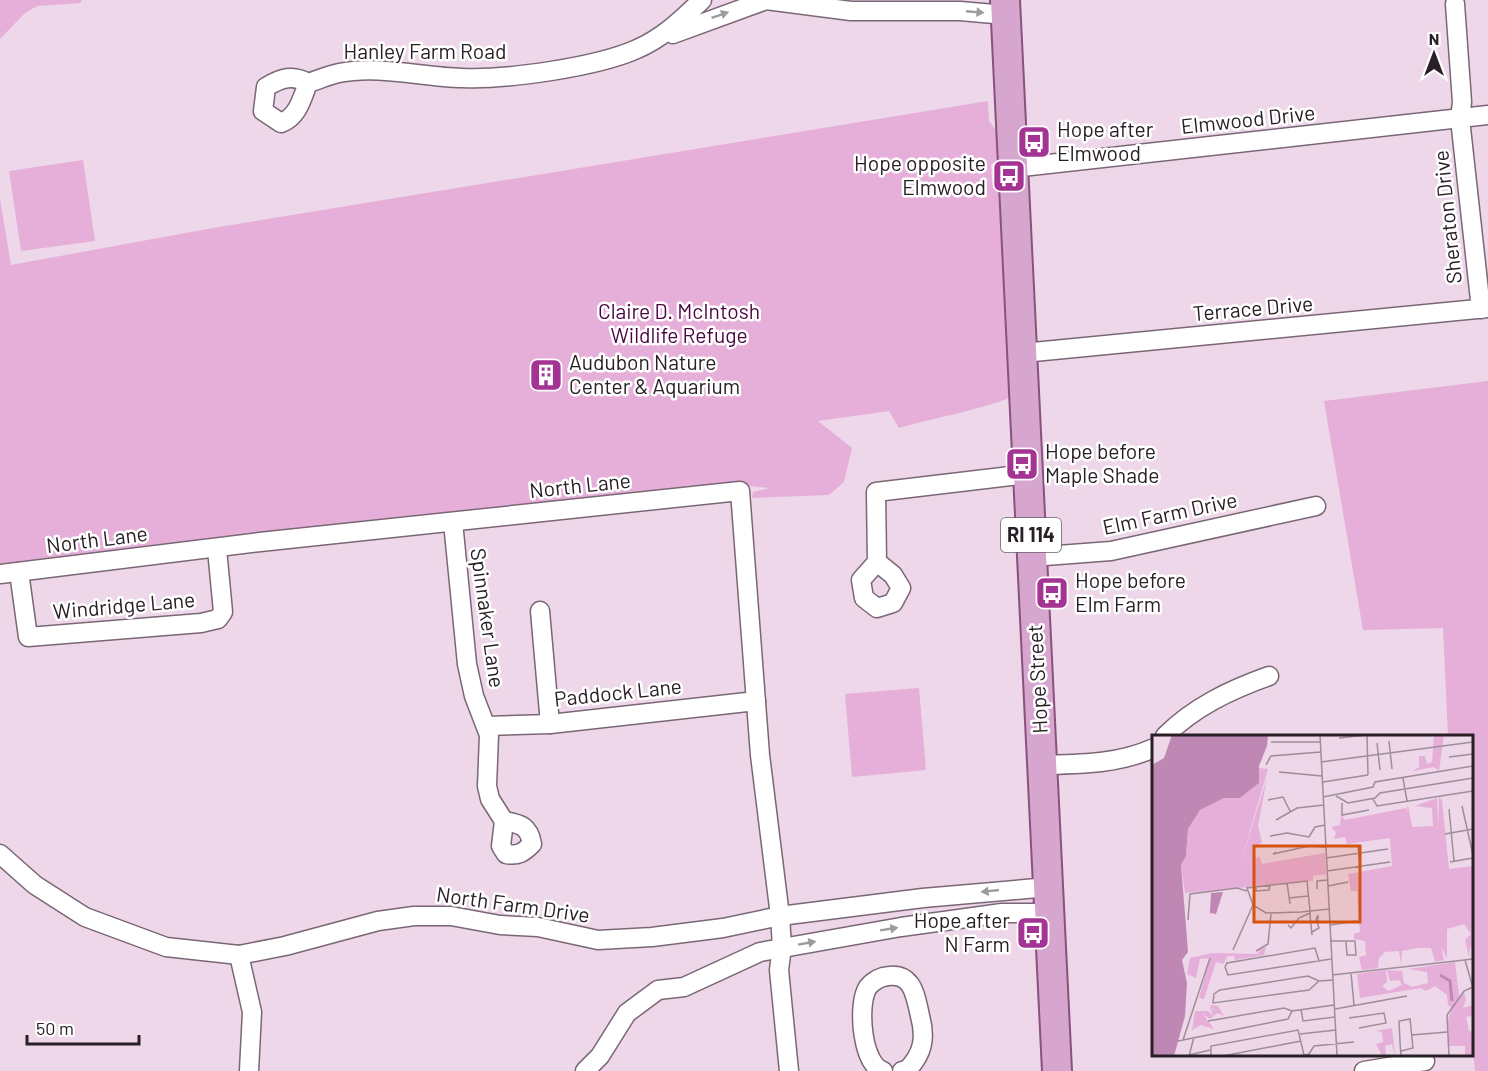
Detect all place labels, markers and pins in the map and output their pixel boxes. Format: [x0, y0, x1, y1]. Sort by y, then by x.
place label: Hope after Elmwood [1057, 116, 1154, 165]
bus stop icon: Hope after Elmwood [1016, 124, 1052, 160]
place label: Hope opposite Elmwood [854, 150, 986, 199]
bus stop icon: Hope opposite Elmwood [991, 158, 1027, 194]
place label: Audubon Nature Center & Aquarium [569, 349, 740, 398]
building icon: Audubon Nature Center & Aquarium [528, 357, 564, 393]
place label: Hope before Maple Shade [1045, 438, 1160, 487]
bus stop icon: Hope before Maple Shade [1004, 446, 1040, 482]
place label: Hope before Elm Farm [1075, 567, 1186, 616]
bus stop icon: Hope before Elm Farm [1034, 575, 1070, 611]
place label: Hope after N Farm [914, 907, 1010, 956]
bus stop icon: Hope after N Farm [1015, 915, 1051, 951]

